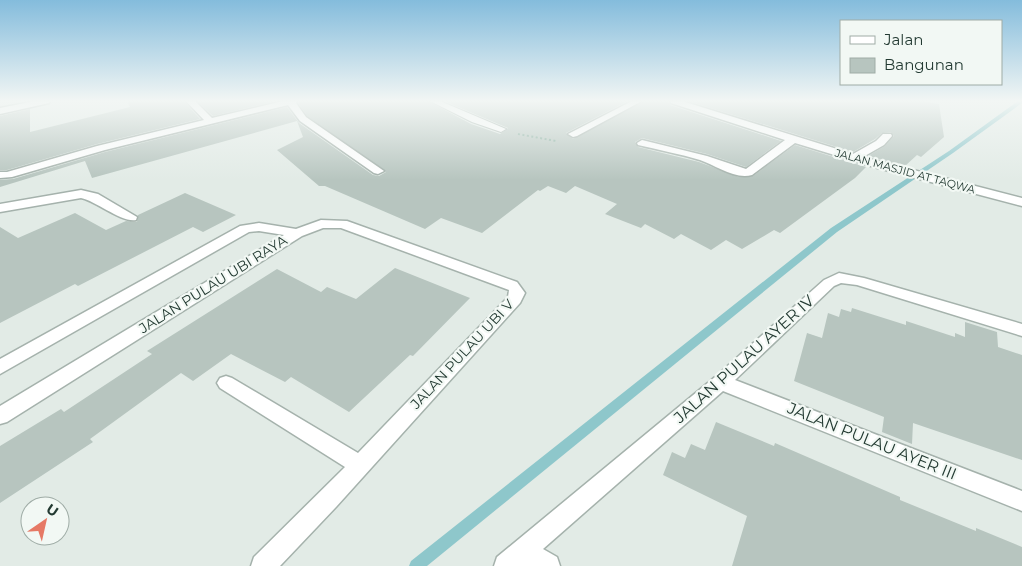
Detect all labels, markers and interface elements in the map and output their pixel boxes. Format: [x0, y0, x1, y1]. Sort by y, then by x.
legend [840, 20, 1002, 85]
text: Jalan [883, 30, 923, 49]
text: Bangunan [884, 55, 964, 74]
street label: JALAN MASJID AT TAQWA [832, 145, 977, 196]
street label: JALAN PULAU UBI RAYA [135, 230, 291, 338]
street label: JALAN PULAU AYER IV [669, 291, 819, 428]
street label: JALAN PULAU UBI V [406, 295, 518, 413]
street label: JALAN PULAU AYER III [784, 398, 959, 484]
north arrow [20, 496, 70, 546]
text: U [43, 500, 62, 521]

